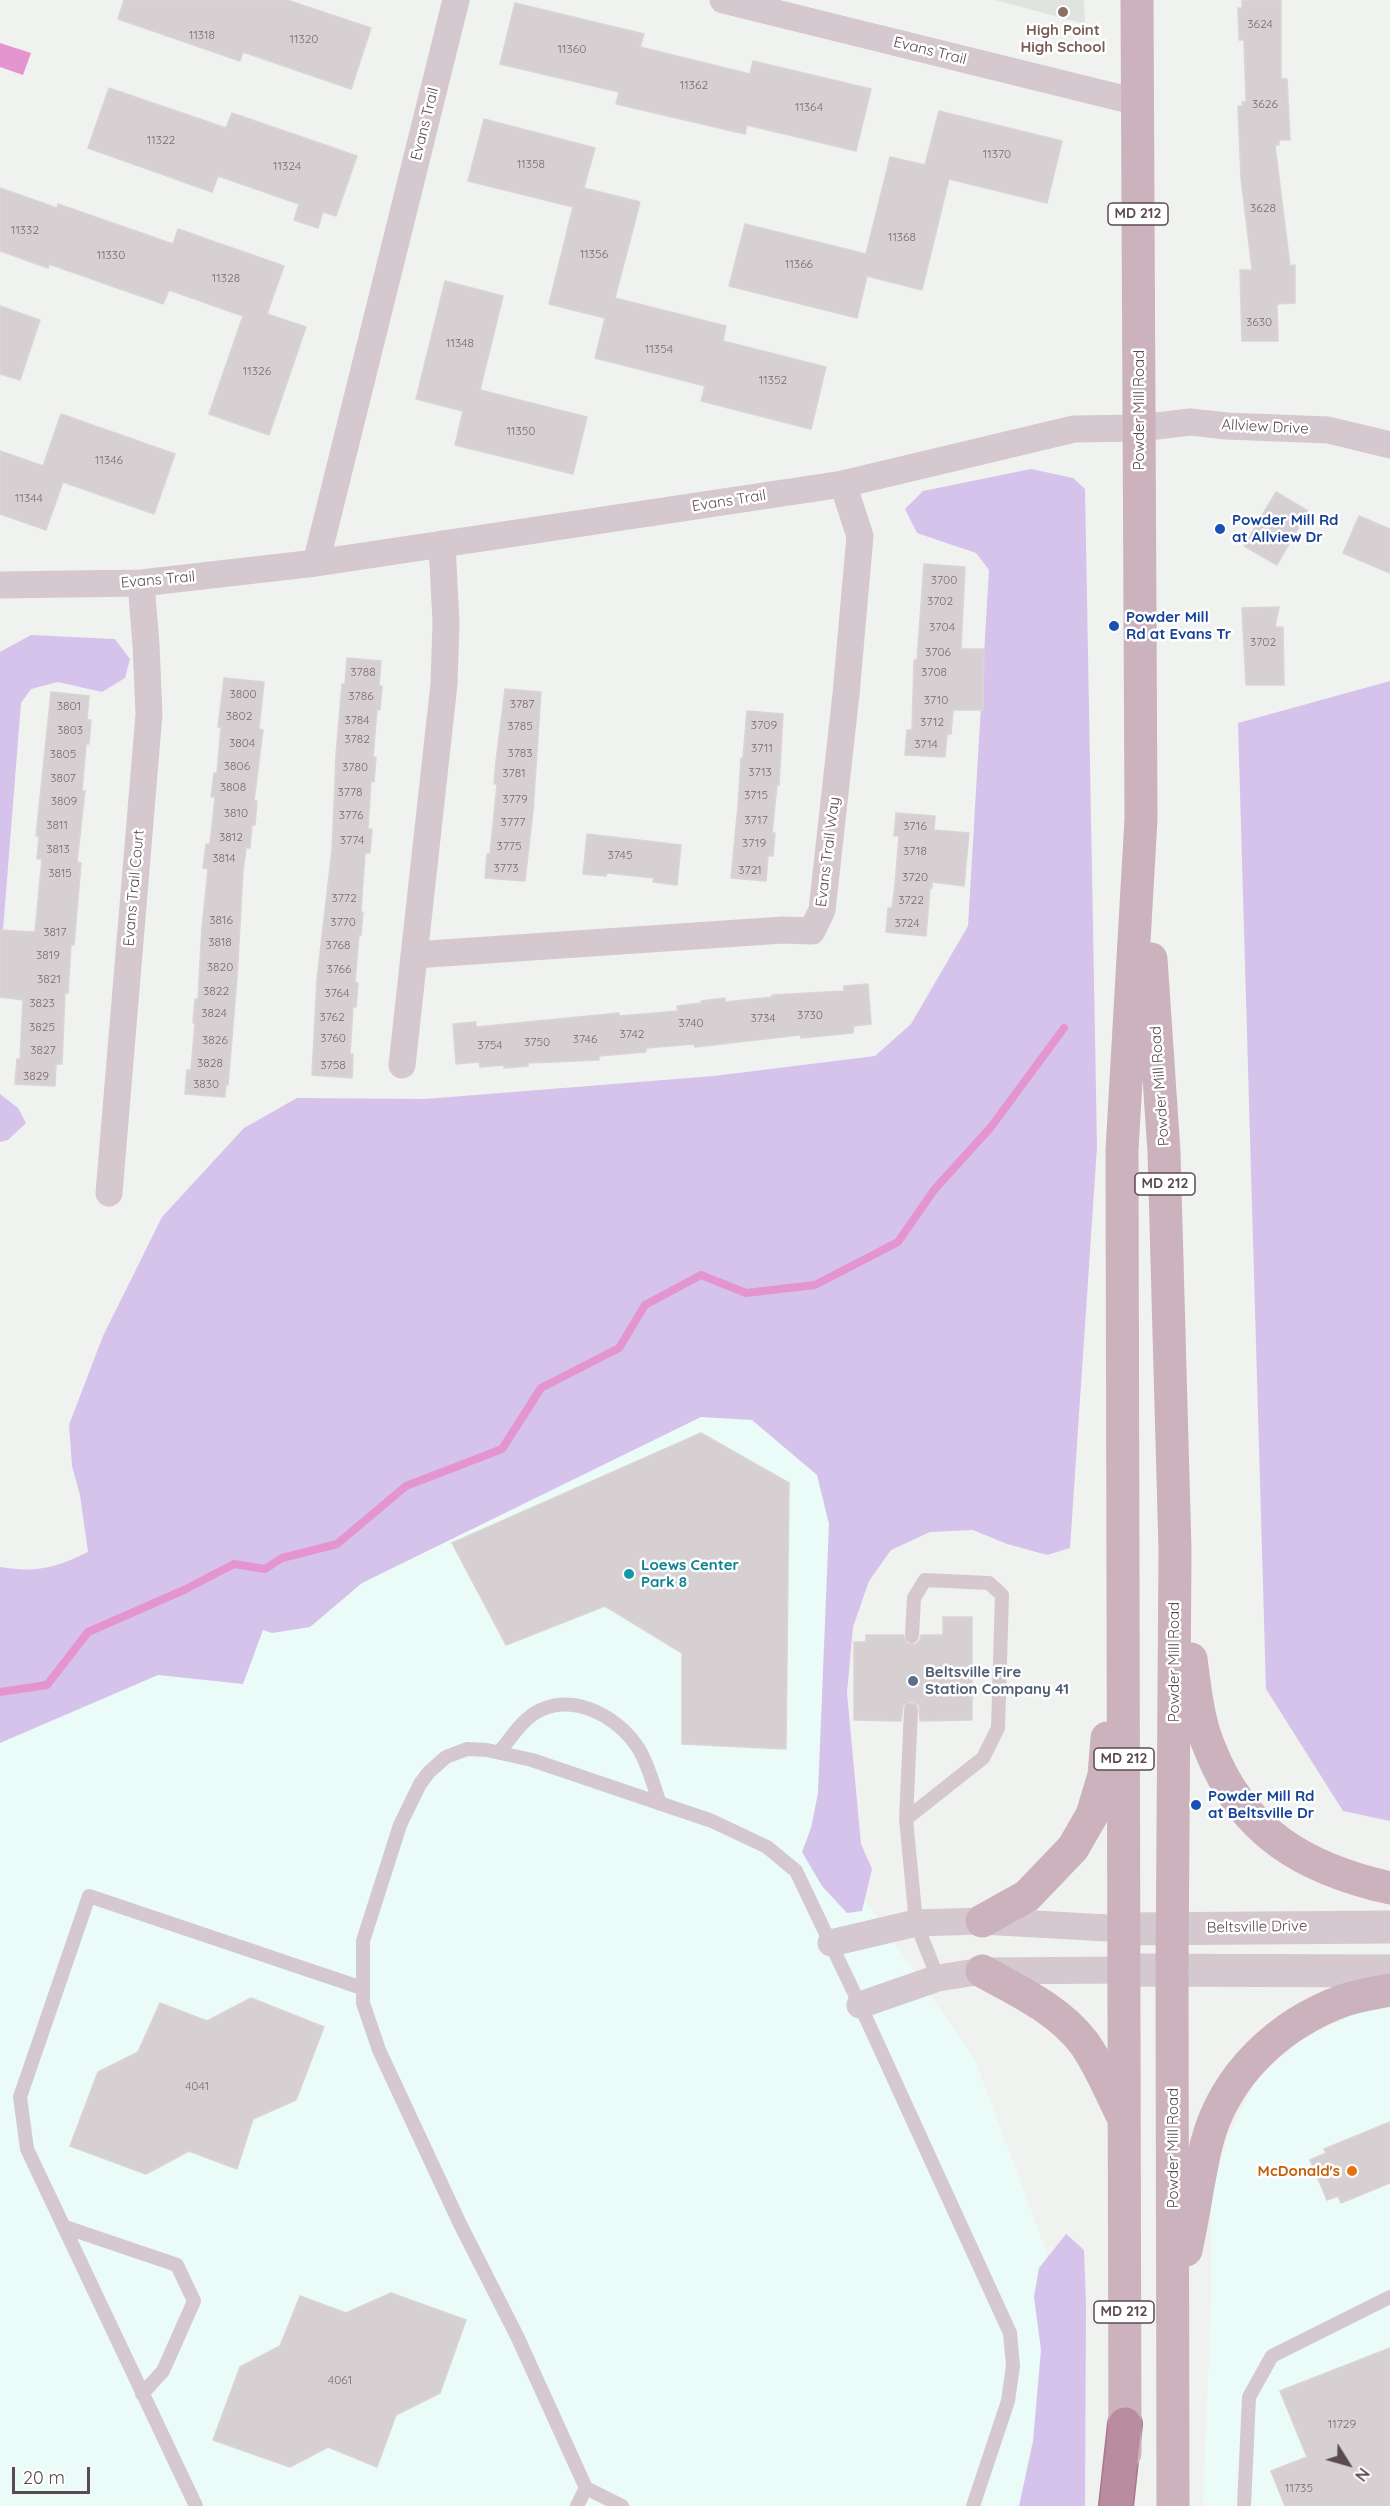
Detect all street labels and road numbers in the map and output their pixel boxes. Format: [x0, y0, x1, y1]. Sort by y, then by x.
street label: Evans Trail [892, 33, 968, 69]
street label: Evans Trail [407, 86, 443, 162]
road number: MD 212 [1108, 203, 1168, 225]
street label: Powder Mill Road [1130, 350, 1148, 470]
street label: Allview Drive [1221, 416, 1309, 438]
street label: Evans Trail [691, 486, 767, 516]
street label: Evans Trail [120, 568, 196, 592]
street label: Evans Trail Way [812, 796, 844, 908]
street label: Evans Trail Court [120, 829, 148, 947]
street label: Powder Mill Road [1147, 1025, 1173, 1147]
road number: MD 212 [1135, 1173, 1195, 1195]
street label: Powder Mill Road [1165, 1602, 1183, 1722]
road number: MD 212 [1094, 1748, 1154, 1770]
street label: Beltsville Drive [1207, 1917, 1307, 1937]
street label: Powder Mill Road [1164, 2088, 1182, 2208]
road number: MD 212 [1094, 2301, 1154, 2323]

